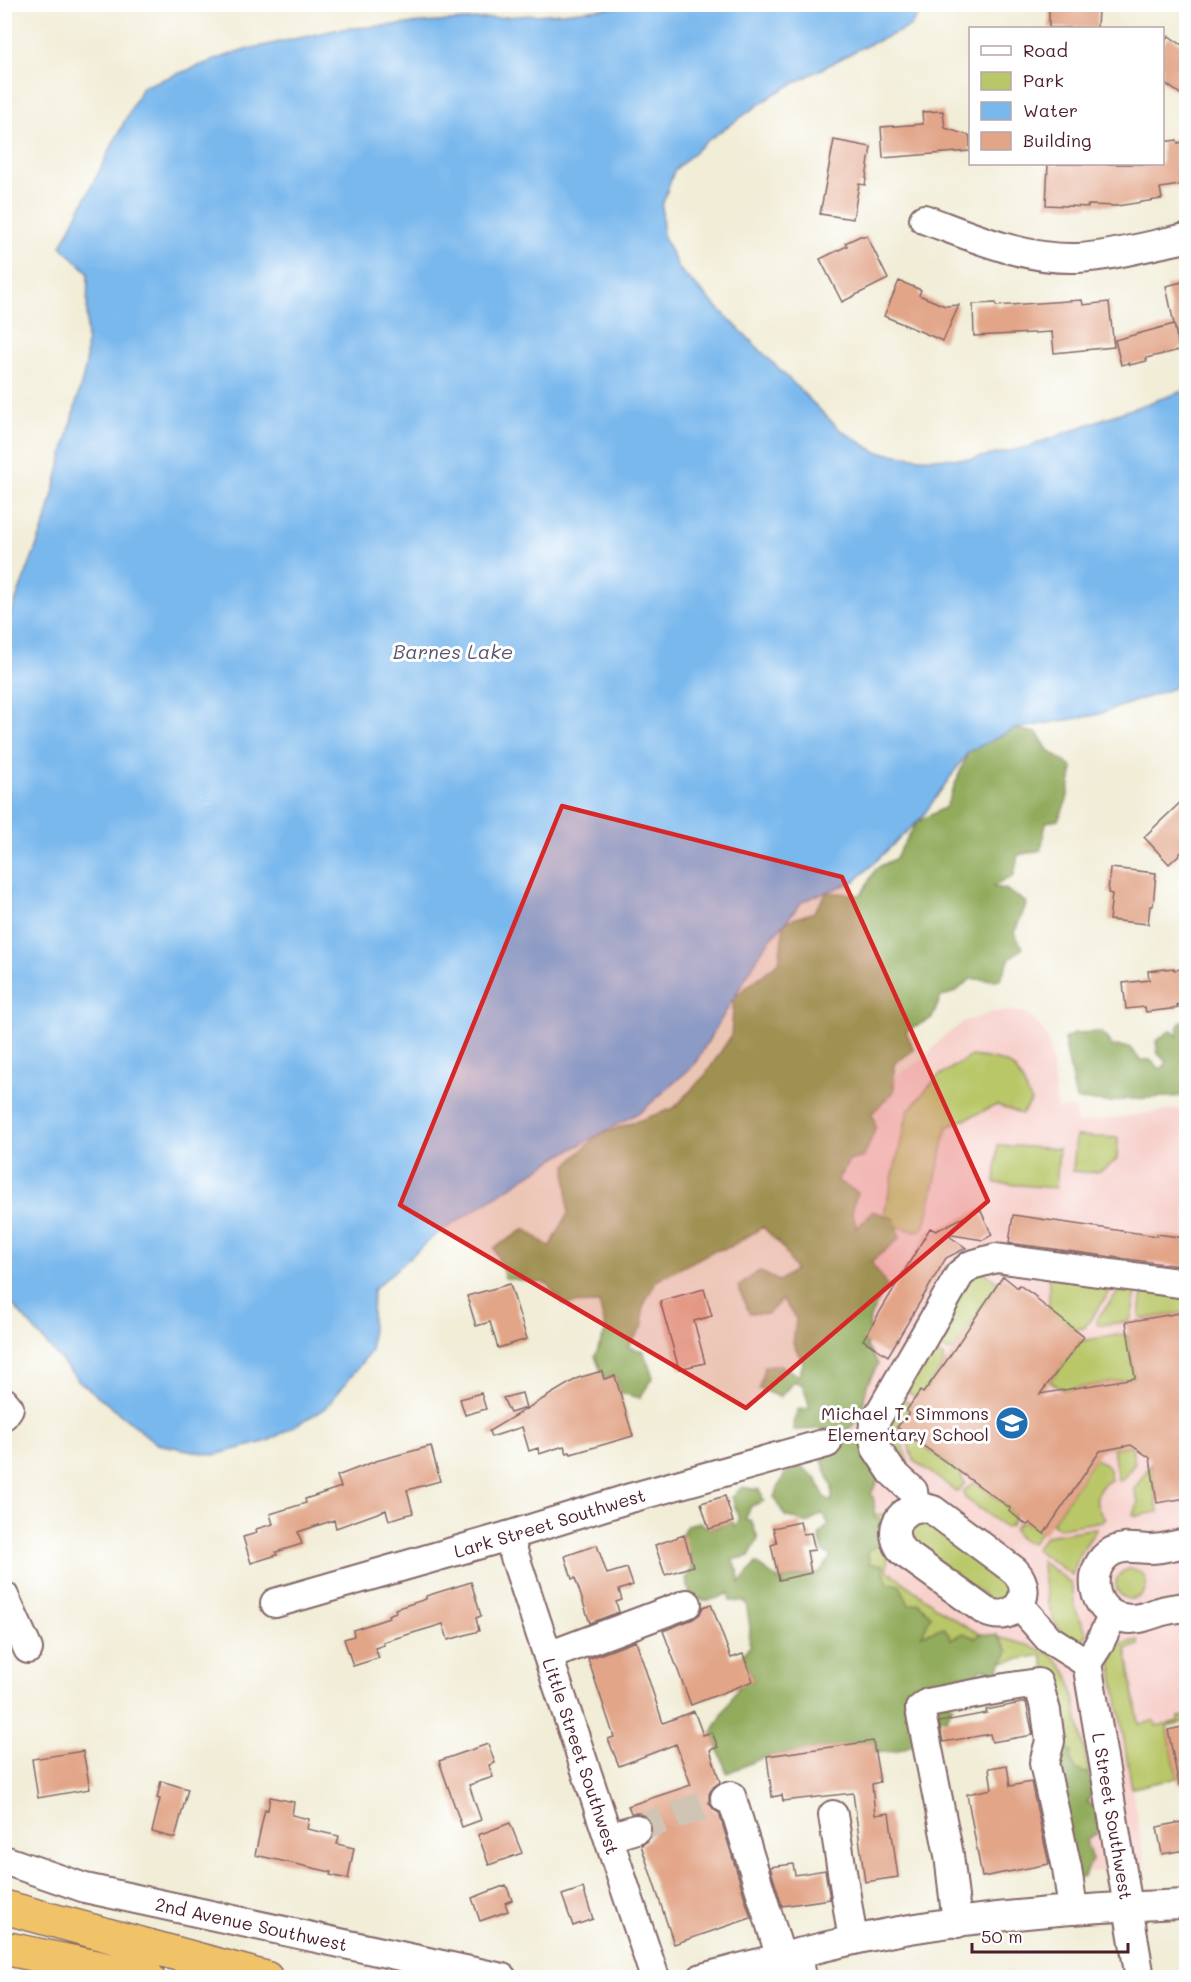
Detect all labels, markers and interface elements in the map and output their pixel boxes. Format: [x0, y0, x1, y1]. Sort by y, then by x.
legend [969, 27, 1164, 165]
text: Road [1023, 38, 1068, 62]
text: Park [1023, 68, 1064, 92]
text: Water [1023, 98, 1078, 122]
text: Building [1023, 128, 1091, 152]
water label: Barnes Lake [393, 638, 513, 664]
place label: Michael T. Simmons Elementary School [821, 1401, 989, 1446]
school or university icon: Michael T. Simmons Elementary School [994, 1405, 1030, 1441]
street label: Lark Street Southwest [451, 1483, 648, 1563]
street label: Little Street Southwest [537, 1655, 625, 1858]
street label: L Street Southwest [1087, 1731, 1139, 1901]
street label: 2nd Avenue Southwest [153, 1892, 350, 1956]
scale bar [972, 1916, 1128, 1954]
text: 50 m [981, 1924, 1023, 1948]

